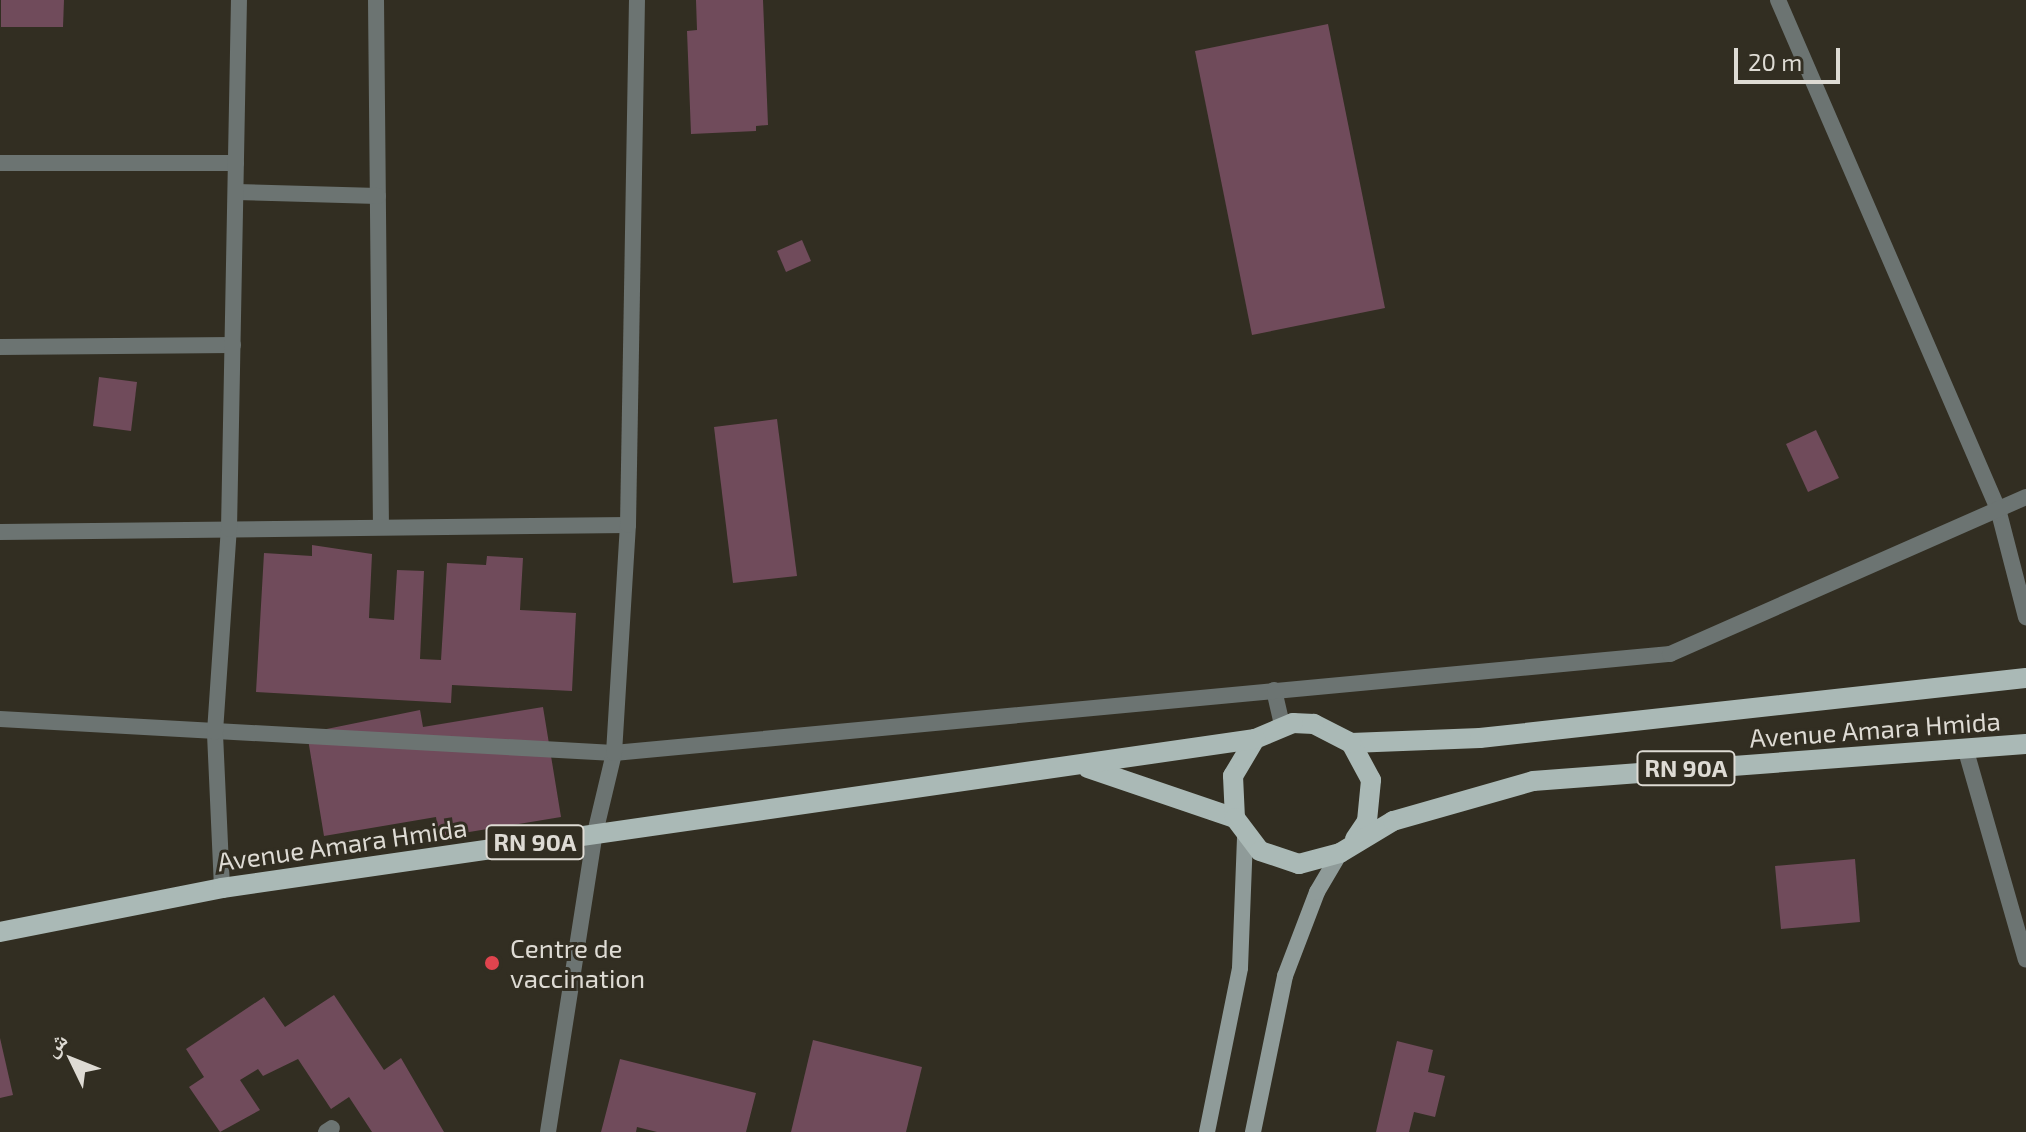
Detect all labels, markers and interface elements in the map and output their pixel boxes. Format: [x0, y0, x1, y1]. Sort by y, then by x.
scale bar [1738, 32, 1844, 82]
text: 20 m [1748, 47, 1802, 76]
street label: Avenue Amara Hmida [1748, 705, 2002, 753]
road number: RN 90A [1636, 748, 1736, 788]
street label: Avenue Amara Hmida [215, 811, 469, 877]
road number: RN 90A [485, 822, 585, 862]
place label: Centre de vaccination [510, 932, 645, 994]
marker: Centre de vaccination [481, 952, 503, 974]
north arrow [32, 1020, 112, 1100]
text: ش [37, 1026, 72, 1061]

